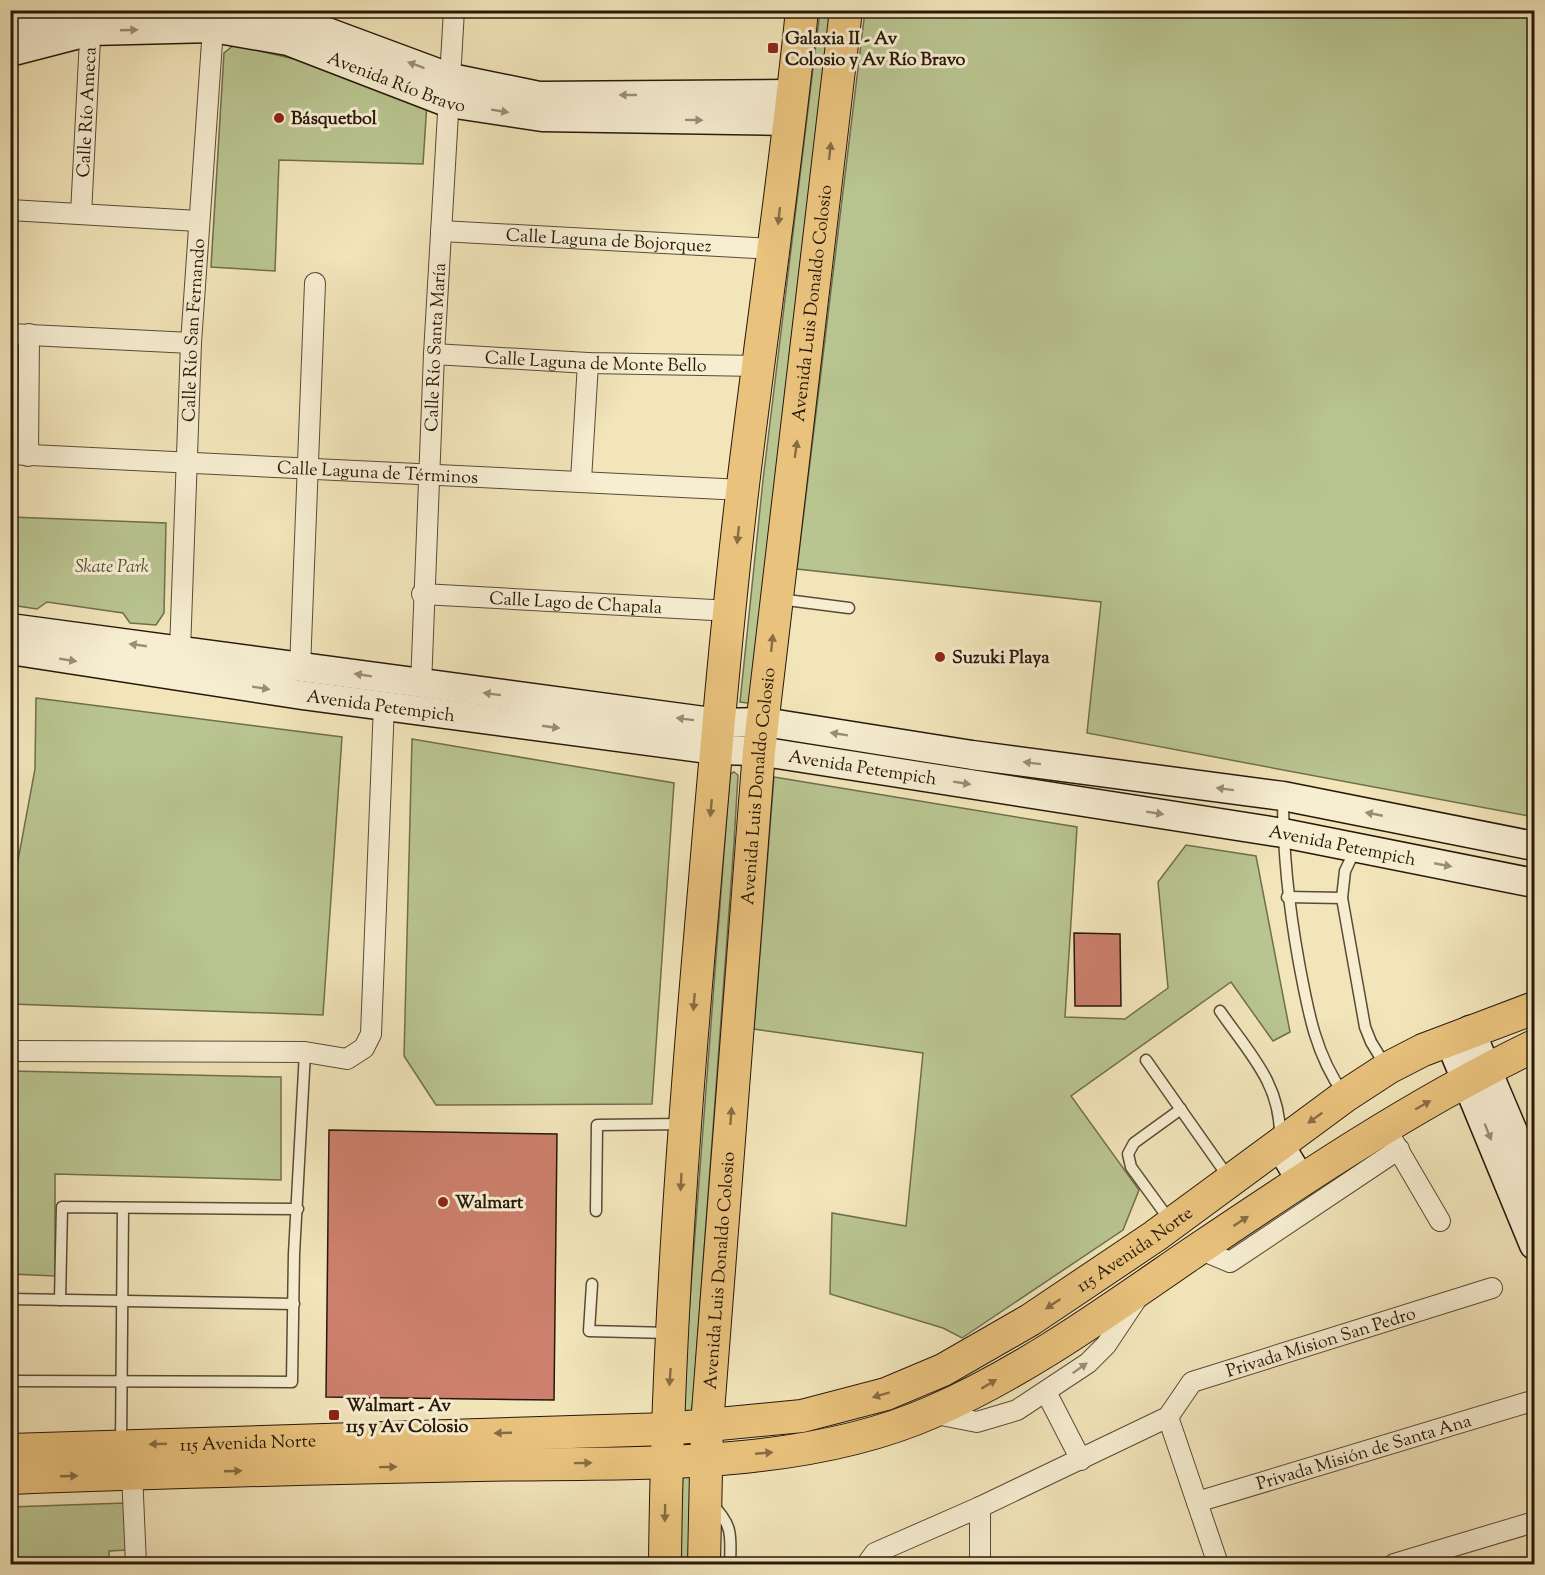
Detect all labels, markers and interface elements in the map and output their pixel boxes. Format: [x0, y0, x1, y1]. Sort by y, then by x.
one-way arrow [120, 26, 139, 35]
place label: Galaxia II - Av Colosio y Av Río Bravo [785, 27, 966, 74]
marker: Galaxia II - Av Colosio y Av Río Bravo [766, 41, 780, 55]
street label: Calle Río Ameca [72, 46, 105, 178]
street label: Avenida Río Bravo [323, 46, 467, 120]
one-way arrow [407, 60, 425, 70]
one-way arrow [619, 90, 638, 100]
place label: Básquetbol [291, 107, 378, 133]
one-way arrow [491, 107, 510, 116]
marker: Básquetbol [272, 111, 286, 125]
one-way arrow [685, 115, 704, 125]
one-way arrow [825, 142, 835, 161]
street label: Avenida Luis Donaldo Colosio [787, 183, 840, 423]
one-way arrow [774, 207, 784, 226]
street label: Calle Laguna de Bojorquez [505, 224, 712, 261]
street label: Calle Río San Fernando [177, 238, 213, 423]
street label: Calle Río Santa María [420, 262, 454, 432]
street label: Calle Laguna de Monte Bello [484, 346, 707, 380]
one-way arrow [792, 440, 801, 459]
street label: Calle Laguna de Términos [276, 456, 479, 492]
one-way arrow [733, 525, 743, 544]
park label: Skate Park [75, 555, 149, 581]
street label: Calle Lago de Chapala [489, 587, 663, 622]
one-way arrow [767, 633, 777, 652]
one-way arrow [128, 641, 147, 650]
place label: Suzuki Playa [952, 646, 1050, 672]
marker: Suzuki Playa [933, 650, 947, 664]
one-way arrow [59, 655, 78, 664]
street label: Avenida Luis Donaldo Colosio [736, 666, 784, 906]
one-way arrow [353, 671, 372, 680]
one-way arrow [252, 684, 271, 693]
street label: Avenida Petempich [305, 685, 457, 730]
one-way arrow [482, 689, 501, 699]
one-way arrow [675, 714, 694, 723]
one-way arrow [542, 723, 561, 732]
one-way arrow [829, 729, 848, 738]
street label: Avenida Petempich [786, 745, 939, 794]
one-way arrow [1022, 759, 1041, 768]
one-way arrow [953, 778, 972, 787]
one-way arrow [1215, 784, 1234, 793]
one-way arrow [706, 799, 716, 818]
one-way arrow [1145, 808, 1164, 817]
one-way arrow [1364, 809, 1383, 818]
street label: Avenida Petempich [1267, 820, 1418, 874]
one-way arrow [1434, 861, 1453, 870]
one-way arrow [690, 993, 699, 1012]
one-way arrow [1414, 1100, 1431, 1110]
one-way arrow [726, 1106, 736, 1125]
one-way arrow [1307, 1112, 1323, 1124]
one-way arrow [1483, 1123, 1493, 1141]
street label: Avenida Luis Donaldo Colosio [699, 1151, 743, 1390]
one-way arrow [676, 1173, 685, 1192]
place label: Walmart [455, 1191, 524, 1217]
marker: Walmart [436, 1195, 450, 1209]
street label: 115 Avenida Norte [1072, 1201, 1199, 1300]
one-way arrow [1233, 1216, 1249, 1227]
one-way arrow [1046, 1298, 1062, 1310]
street label: Privada Mision San Pedro [1223, 1302, 1420, 1386]
one-way arrow [1071, 1362, 1087, 1374]
one-way arrow [665, 1368, 674, 1387]
one-way arrow [981, 1378, 997, 1389]
one-way arrow [872, 1391, 890, 1400]
place label: Walmart - Av 115 y Av Colosio [346, 1394, 468, 1441]
marker: Walmart - Av 115 y Av Colosio [327, 1408, 341, 1422]
street label: Privada Misión de Santa Ana [1254, 1409, 1475, 1498]
one-way arrow [494, 1428, 513, 1438]
street label: 115 Avenida Norte [179, 1429, 317, 1460]
one-way arrow [149, 1440, 168, 1449]
one-way arrow [755, 1449, 774, 1458]
one-way arrow [574, 1458, 593, 1468]
one-way arrow [379, 1462, 398, 1471]
one-way arrow [223, 1466, 242, 1476]
one-way arrow [59, 1471, 78, 1480]
one-way arrow [660, 1503, 670, 1522]

